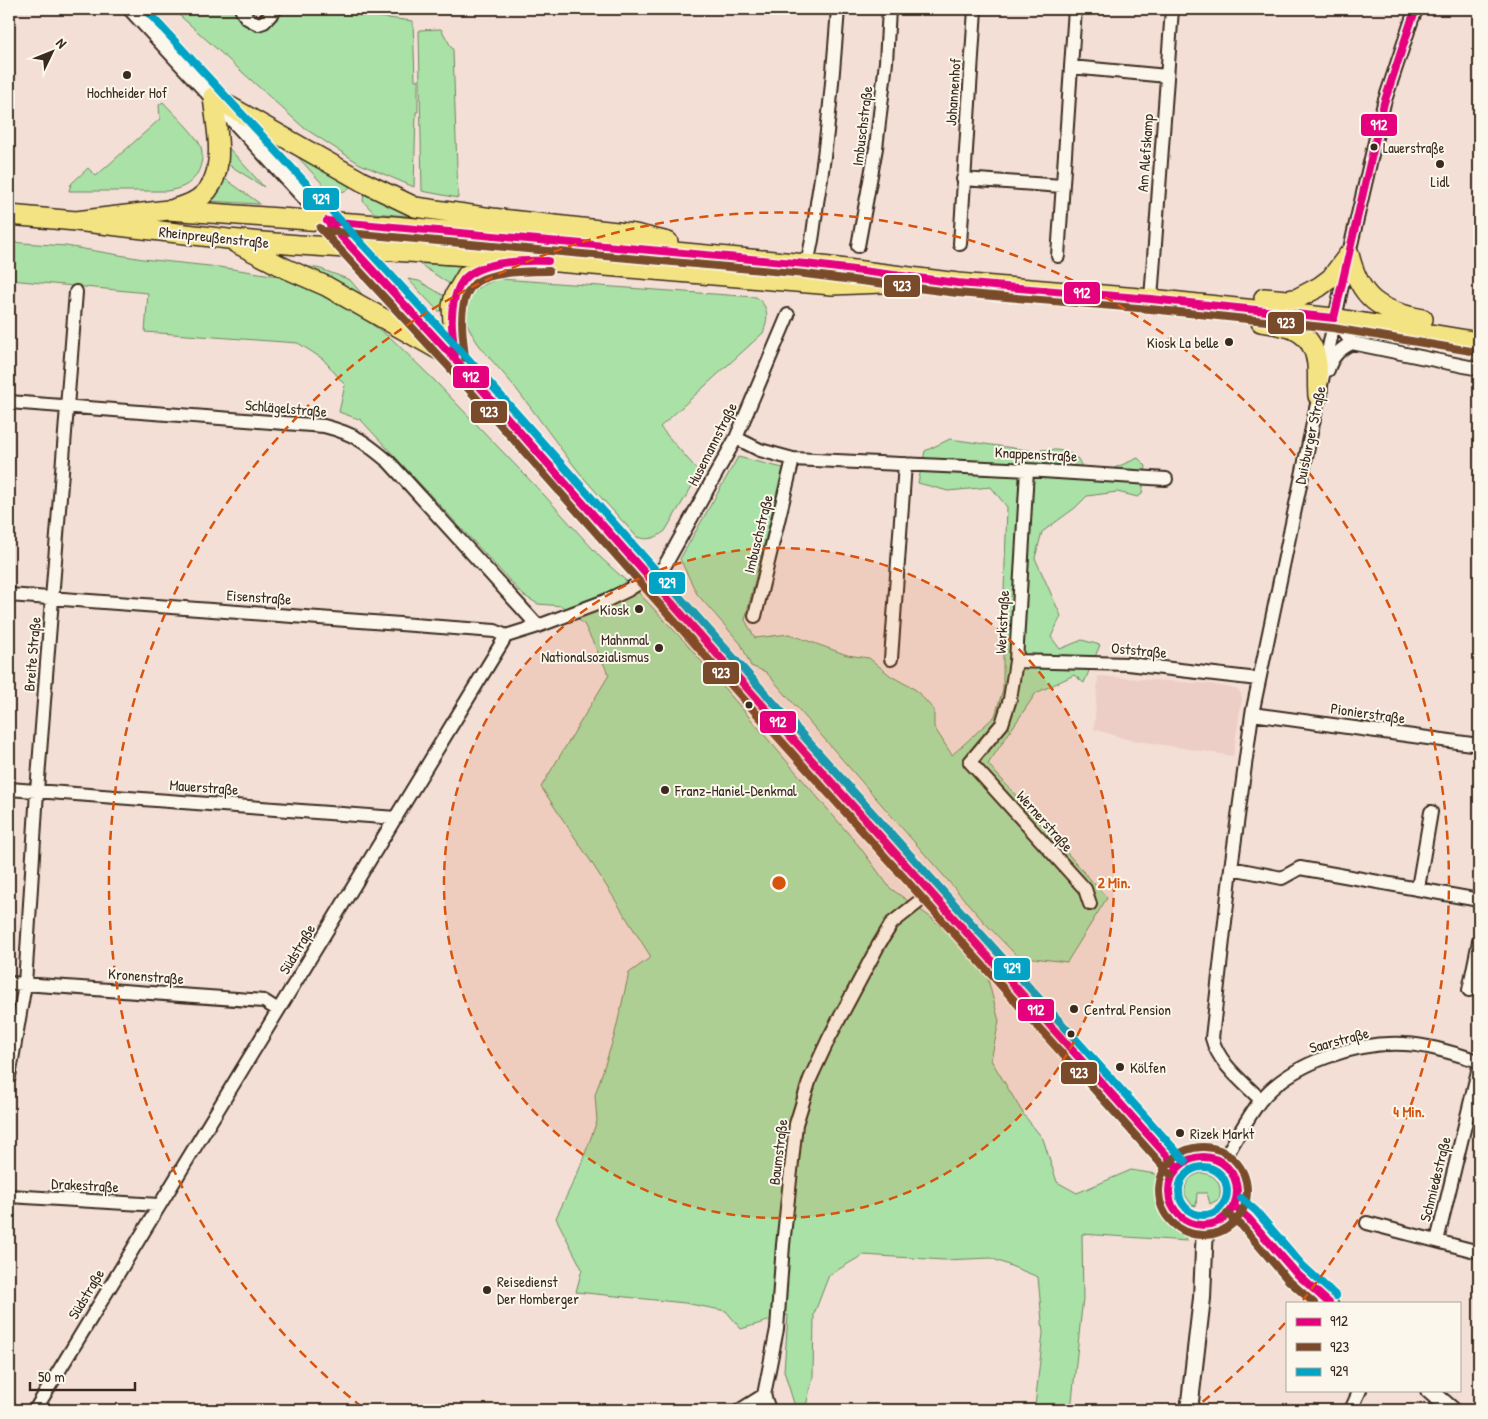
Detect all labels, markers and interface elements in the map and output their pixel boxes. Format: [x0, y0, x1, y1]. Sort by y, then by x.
north arrow [28, 28, 78, 78]
text: N [52, 34, 72, 52]
street label: Johannenhof [940, 57, 966, 127]
marker: Hochheider Hof [121, 69, 133, 81]
place label: Hochheider Hof [87, 82, 168, 103]
street label: Imbuschstraße [847, 85, 877, 167]
street label: Am Alefskamp [1132, 113, 1158, 193]
line badge: 912 [1360, 113, 1398, 137]
text: 912 [1371, 115, 1388, 134]
place label: Lauerstraße [1383, 138, 1445, 158]
marker: Lauerstraße [1369, 142, 1379, 152]
marker: Lidl [1434, 158, 1446, 170]
place label: Lidl [1431, 171, 1449, 192]
line badge: 929 [302, 187, 340, 211]
text: 929 [313, 189, 330, 208]
street label: Rheinpreußenstraße [158, 221, 270, 253]
line badge: 923 [883, 274, 921, 298]
text: 923 [893, 276, 912, 295]
line badge: 912 [1063, 281, 1101, 305]
text: 912 [1074, 283, 1091, 302]
line badge: 923 [1267, 311, 1305, 335]
text: 923 [1277, 313, 1296, 332]
place label: Kiosk La belle [1147, 332, 1219, 353]
marker: Kiosk La belle [1223, 336, 1235, 348]
line badge: 912 [452, 365, 490, 389]
text: 912 [463, 367, 480, 386]
street label: Duisburger Straße [1289, 384, 1331, 486]
street label: Schlägelstraße [244, 394, 328, 422]
street label: Husemannstraße [682, 399, 742, 489]
line badge: 923 [470, 400, 508, 424]
text: 923 [480, 402, 499, 421]
street label: Knappenstraße [994, 441, 1078, 467]
street label: Imbuschstraße [738, 492, 778, 575]
line badge: 929 [648, 571, 686, 595]
text: 929 [659, 573, 676, 592]
street label: Eisenstraße [226, 584, 292, 610]
street label: Werkstraße [990, 590, 1014, 654]
place label: Kiosk [600, 599, 629, 620]
marker: Kiosk [633, 603, 645, 615]
street label: Breite Straße [18, 616, 46, 692]
place label: Mahnmal Nationalsozialismus [541, 629, 649, 667]
street label: Oststraße [1110, 637, 1168, 663]
marker: Mahnmal Nationalsozialismus [653, 642, 665, 654]
line badge: 923 [702, 661, 740, 685]
text: 923 [712, 663, 731, 682]
street label: Pionierstraße [1329, 697, 1407, 729]
unlabelled marker [744, 700, 754, 710]
line badge: 912 [759, 710, 797, 734]
text: 912 [770, 712, 787, 731]
street label: Mauerstraße [169, 774, 239, 800]
place label: Franz-Haniel-Denkmal [674, 780, 797, 801]
marker: Franz-Haniel-Denkmal [659, 784, 671, 796]
street label: Wernerstraße [1012, 786, 1078, 856]
text: 2 Min. [1098, 872, 1130, 893]
centre of rings [770, 874, 788, 892]
street label: Südstraße [274, 920, 320, 978]
line badge: 929 [993, 957, 1031, 981]
text: 929 [1004, 958, 1021, 977]
street label: Kronenstraße [108, 963, 185, 989]
line badge: 912 [1017, 998, 1055, 1022]
place label: Central Pension [1084, 999, 1171, 1020]
text: 912 [1028, 1000, 1045, 1019]
marker: Central Pension [1068, 1003, 1080, 1015]
street label: Saarstraße [1307, 1022, 1371, 1058]
unlabelled marker [1066, 1029, 1076, 1039]
place label: Kölfen [1130, 1057, 1166, 1078]
line badge: 923 [1060, 1061, 1098, 1085]
marker: Kölfen [1114, 1061, 1126, 1073]
text: 923 [1070, 1063, 1089, 1082]
text: 4 Min. [1393, 1101, 1425, 1122]
street label: Baumstraße [764, 1118, 792, 1186]
place label: Rizek Markt [1190, 1123, 1255, 1144]
marker: Rizek Markt [1174, 1127, 1186, 1139]
street label: Schmiedestraße [1414, 1134, 1456, 1224]
street label: Drakestraße [51, 1173, 119, 1197]
street label: Südstraße [63, 1265, 109, 1323]
place label: Reisedienst Der Homberger [497, 1271, 579, 1309]
marker: Reisedienst Der Homberger [481, 1284, 493, 1296]
legend [1286, 1302, 1460, 1392]
text: 912 [1330, 1310, 1348, 1331]
text: 923 [1330, 1336, 1350, 1357]
scale bar [30, 1359, 135, 1391]
text: 929 [1330, 1360, 1349, 1381]
text: 50 m [38, 1366, 65, 1387]

